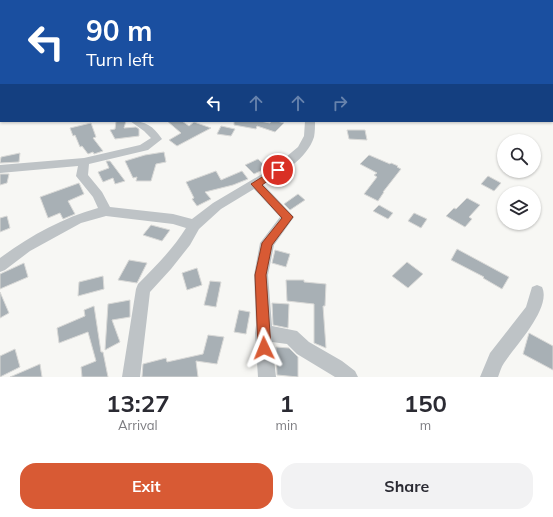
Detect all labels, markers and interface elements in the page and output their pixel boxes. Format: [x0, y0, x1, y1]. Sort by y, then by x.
text: 90 m [86, 13, 152, 48]
icon: left [20, 16, 72, 68]
text: Turn left [86, 48, 154, 71]
icon: left [203, 92, 225, 114]
icon: ahead [245, 92, 267, 114]
icon: ahead [287, 92, 309, 114]
icon: right [329, 92, 351, 114]
map controls [497, 134, 541, 230]
button: search [497, 134, 541, 178]
pin [261, 153, 295, 187]
icon: arrive [267, 159, 289, 181]
button: layers [497, 186, 541, 230]
position arrow [243, 327, 285, 369]
text: 13:27 [106, 388, 170, 418]
text: 1 [279, 388, 294, 418]
text: 150 [404, 388, 447, 418]
text: Arrival [118, 417, 158, 433]
text: min [276, 417, 298, 433]
text: m [420, 417, 431, 433]
button: Exit [20, 463, 273, 509]
button: Share [281, 463, 533, 509]

